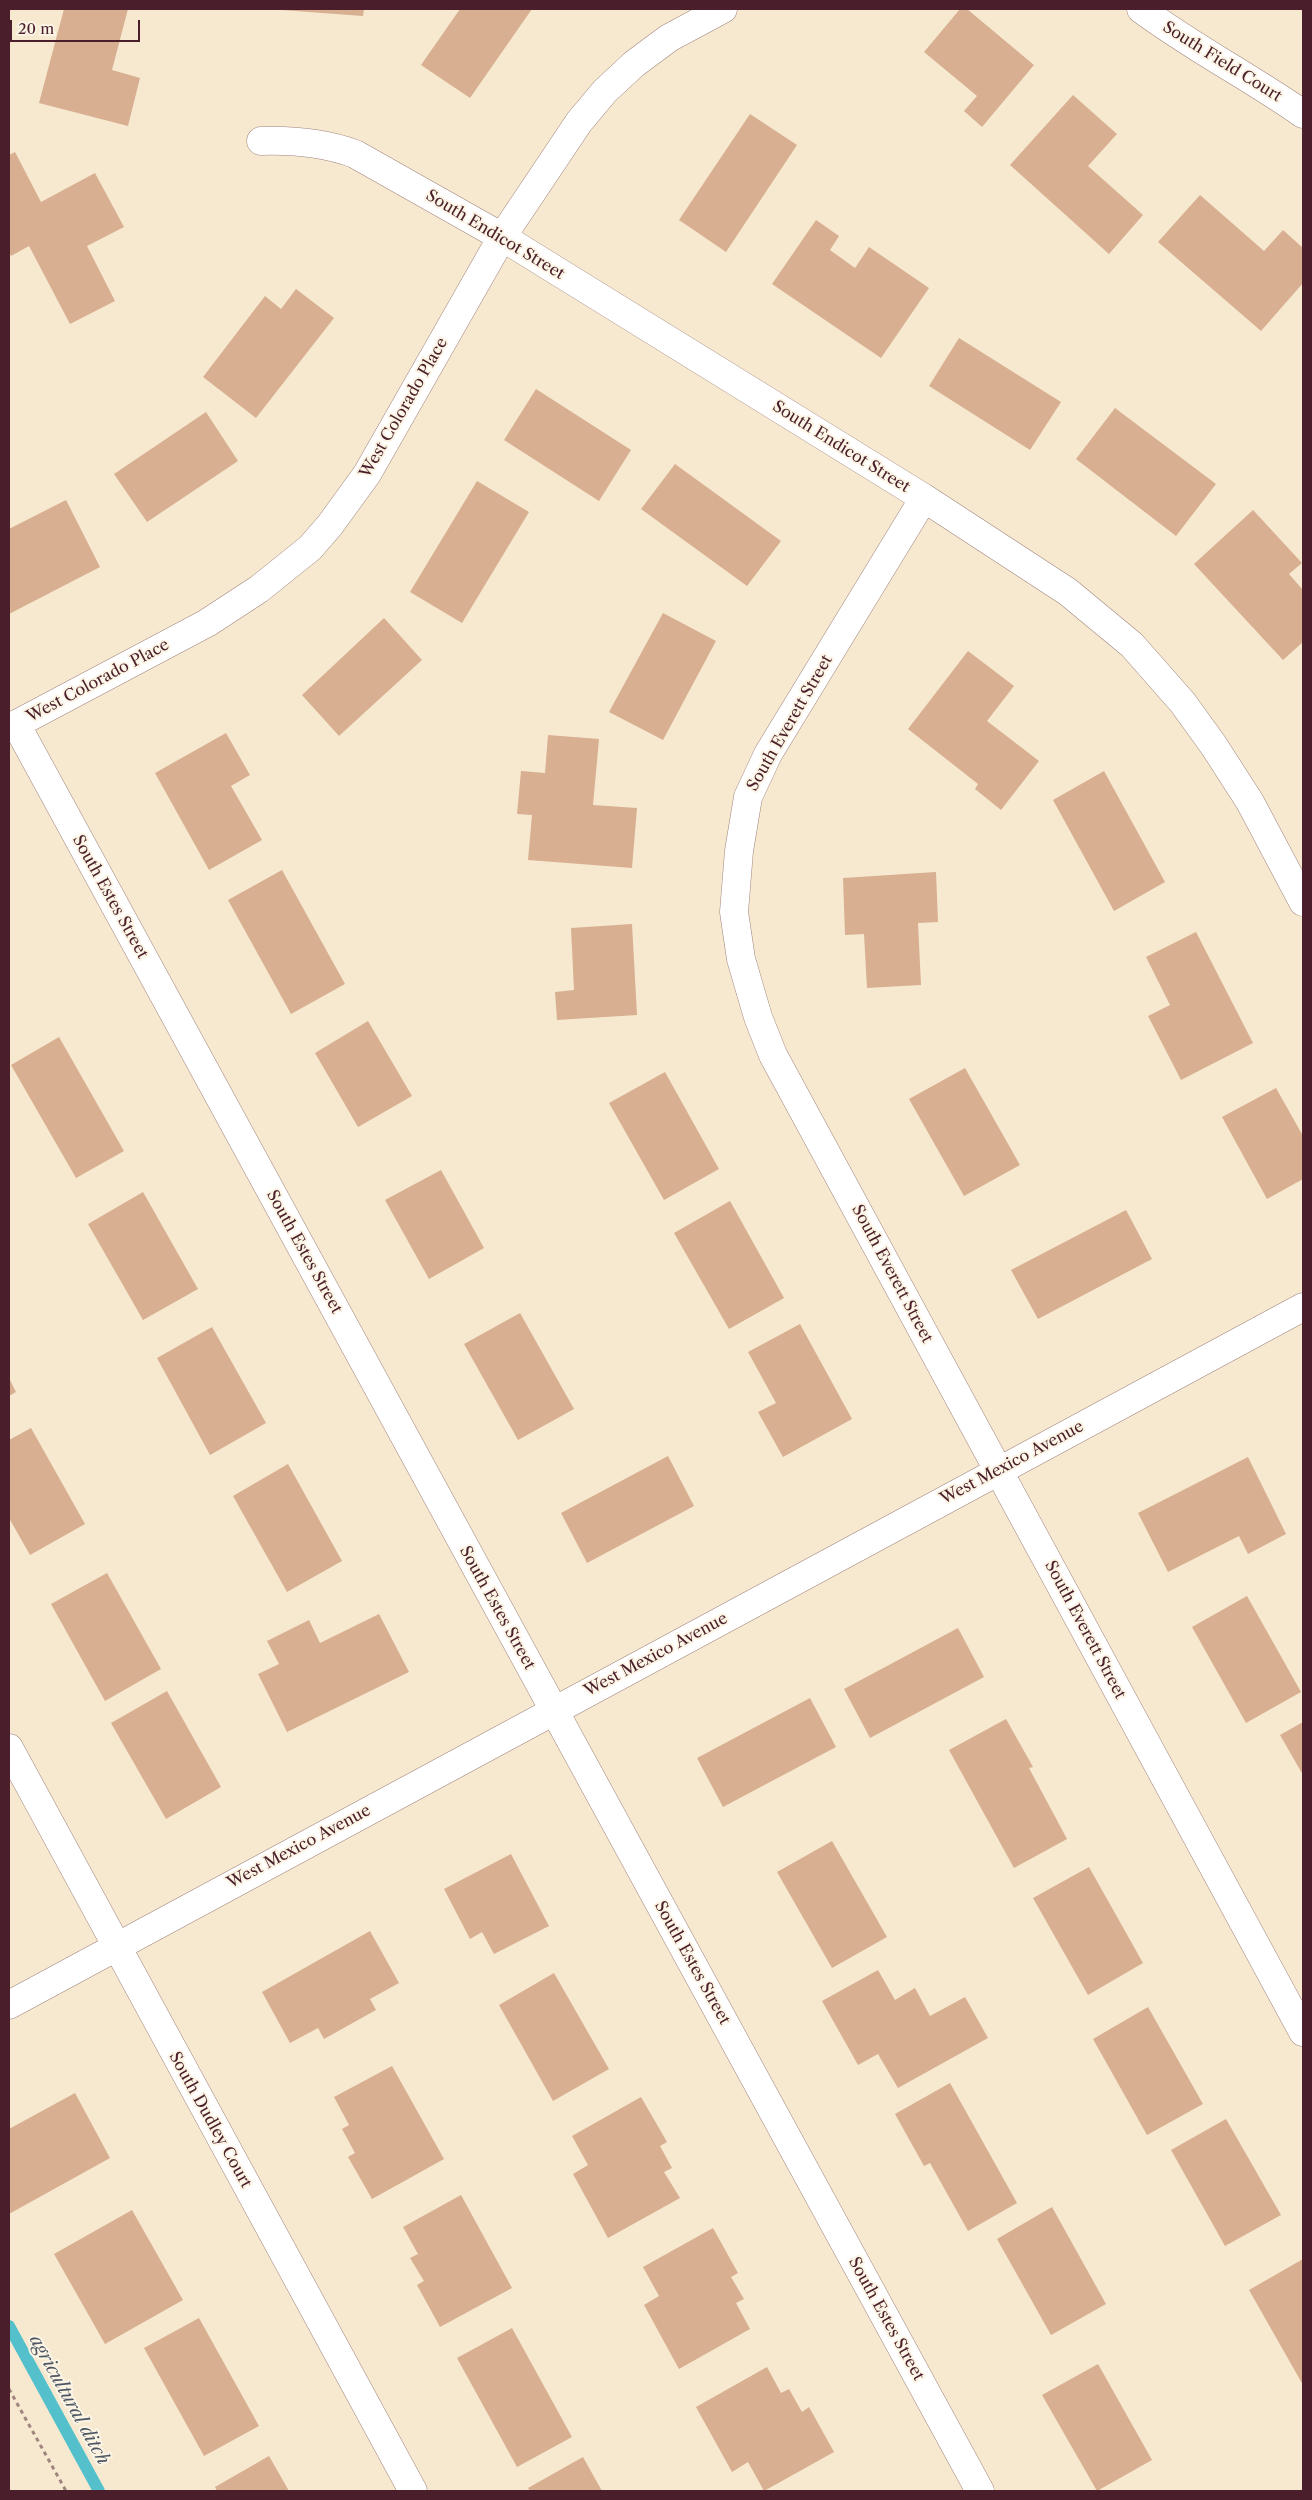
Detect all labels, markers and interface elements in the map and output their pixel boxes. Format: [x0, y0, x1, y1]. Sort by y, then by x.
scale bar [12, 10, 142, 42]
street label: South Field Court [1159, 18, 1285, 106]
text: 20 m [18, 19, 54, 38]
street label: South Endicot Street [422, 186, 568, 284]
street label: West Colorado Place [356, 335, 452, 481]
street label: South Endicot Street [769, 397, 913, 497]
street label: West Colorado Place [23, 635, 173, 727]
street label: South Everett Street [743, 652, 837, 794]
street label: South Estes Street [68, 832, 152, 962]
street label: South Estes Street [262, 1187, 346, 1317]
street label: South Everett Street [847, 1202, 937, 1346]
street label: West Mexico Avenue [937, 1417, 1087, 1509]
street label: South Estes Street [455, 1543, 539, 1673]
street label: South Everett Street [1040, 1558, 1130, 1702]
street label: West Mexico Avenue [581, 1609, 731, 1701]
street label: West Mexico Avenue [224, 1801, 374, 1893]
street label: South Estes Street [650, 1898, 734, 2028]
street label: South Dudley Court [165, 2049, 255, 2191]
street label: South Estes Street [844, 2254, 928, 2384]
water label: agricultural ditch [24, 2331, 114, 2469]

